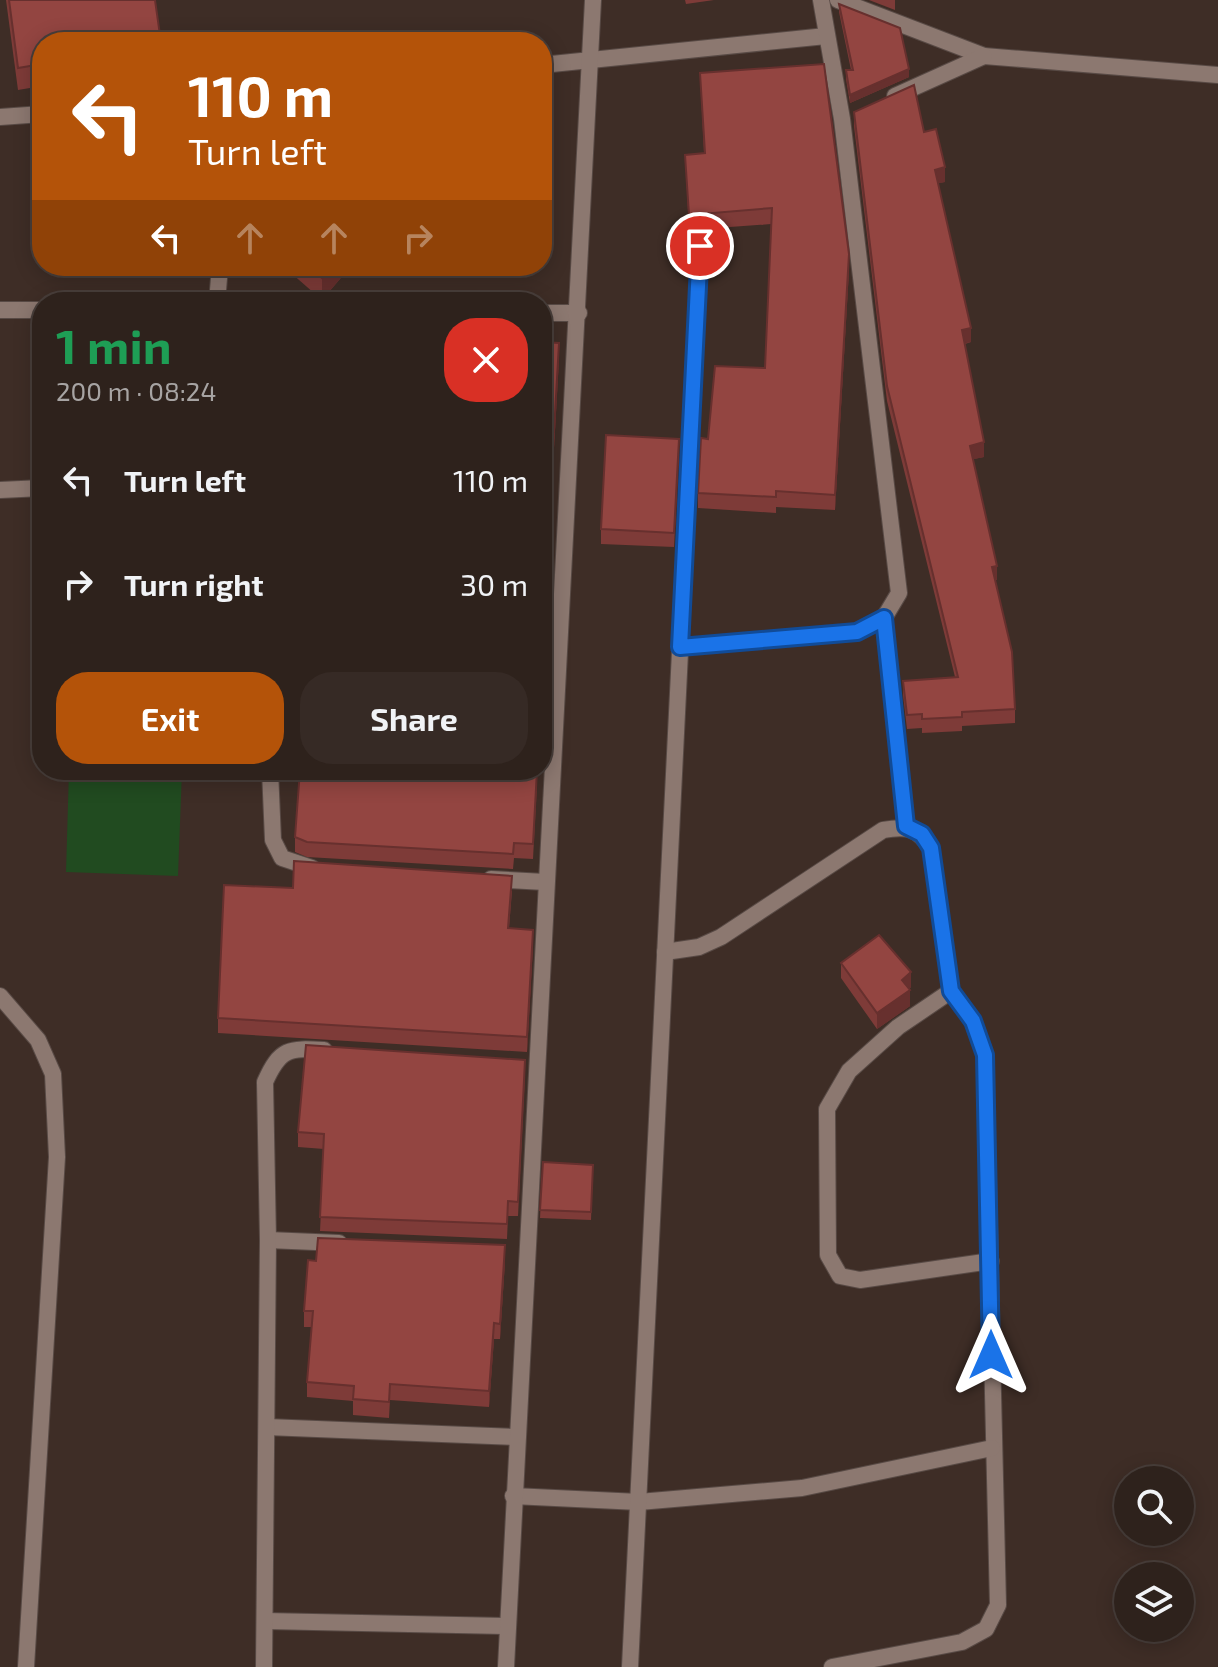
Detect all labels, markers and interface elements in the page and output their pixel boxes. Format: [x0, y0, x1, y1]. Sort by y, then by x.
text: 110 m [188, 61, 333, 128]
icon: left [56, 64, 160, 168]
text: Turn left [188, 129, 327, 172]
pin [666, 212, 734, 280]
icon: left [144, 216, 188, 260]
icon: ahead [228, 216, 272, 260]
icon: ahead [312, 216, 356, 260]
icon: right [396, 216, 440, 260]
icon: arrive [678, 224, 722, 268]
text: 1 min [56, 316, 172, 374]
button: close [444, 318, 528, 402]
text: 200 m · 08:24 [56, 375, 216, 406]
icon: left [56, 458, 100, 502]
text: Turn left [124, 462, 246, 498]
text: 110 m [453, 462, 528, 498]
icon: right [56, 562, 100, 606]
text: Turn right [124, 566, 264, 602]
text: 30 m [460, 566, 528, 602]
button: Exit [56, 672, 284, 764]
button: Share [300, 672, 528, 764]
position arrow [949, 1313, 1033, 1397]
map controls [1114, 1466, 1194, 1642]
button: search [1114, 1466, 1194, 1546]
button: layers [1114, 1562, 1194, 1642]

